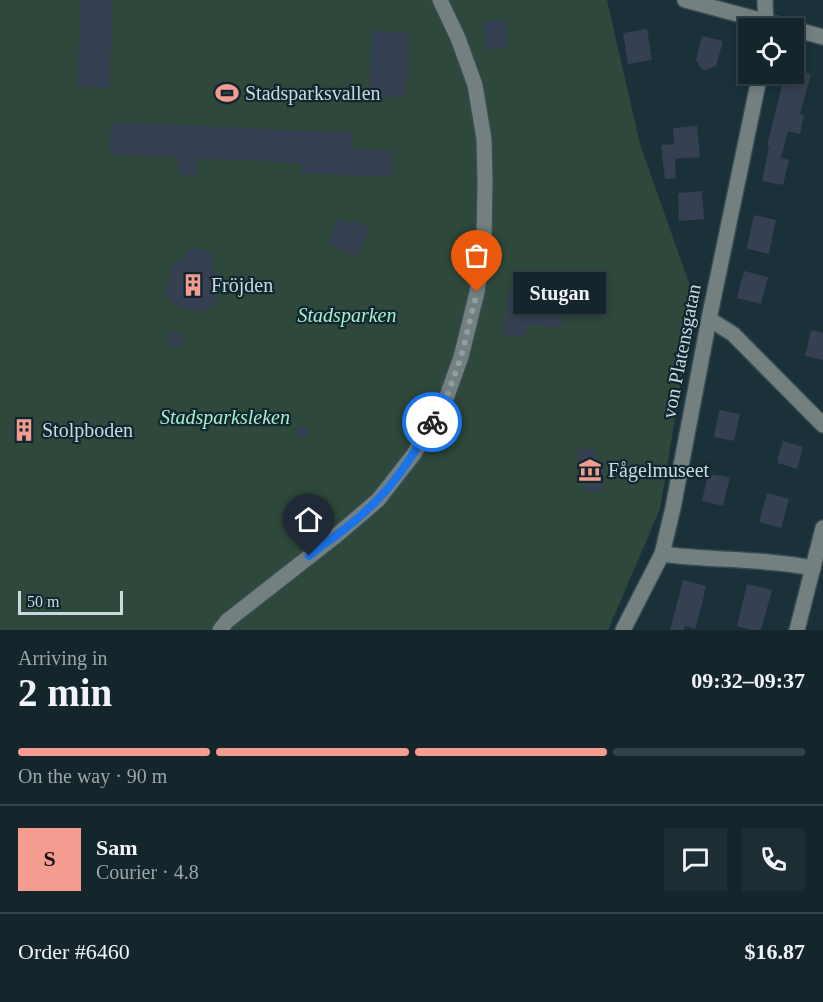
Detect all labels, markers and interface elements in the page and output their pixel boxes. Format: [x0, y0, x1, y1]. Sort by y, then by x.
map controls [738, 18, 804, 84]
button: locate [738, 18, 804, 84]
sports icon: Stadsparksvallen [214, 80, 240, 106]
place label: Stadsparksvallen [245, 82, 381, 105]
pin [451, 230, 502, 292]
icon: bag [460, 239, 493, 272]
callout: Stugan [513, 271, 606, 313]
building icon: Fröjden [180, 272, 206, 298]
place label: Fröjden [211, 274, 273, 297]
text: Stugan [529, 282, 590, 304]
street label: von Platensgatan [657, 282, 706, 420]
park label: Stadsparken [298, 304, 396, 327]
courier [402, 392, 462, 452]
park label: Stadsparksleken [160, 406, 290, 429]
icon: bike [416, 406, 449, 439]
building icon: Stolpboden [11, 417, 37, 443]
place label: Stolpboden [42, 419, 133, 442]
museum icon: Fågelmuseet [577, 457, 603, 483]
place label: Fågelmuseet [608, 459, 710, 482]
pin [283, 494, 334, 556]
icon: home [292, 503, 325, 536]
scale bar [18, 588, 123, 616]
text: 50 m [27, 593, 59, 610]
text: Arriving in [18, 647, 107, 669]
text: 09:32–09:37 [691, 668, 805, 693]
text: 2 min [18, 671, 112, 714]
text: On the way · 90 m [18, 765, 167, 787]
button: chat [664, 828, 727, 891]
button: phone [742, 828, 805, 891]
text: Sam [96, 835, 138, 860]
text: S [43, 846, 56, 871]
text: Courier · 4.8 [96, 861, 199, 883]
text: Order #6460 [18, 939, 130, 964]
text: $16.87 [745, 939, 805, 964]

